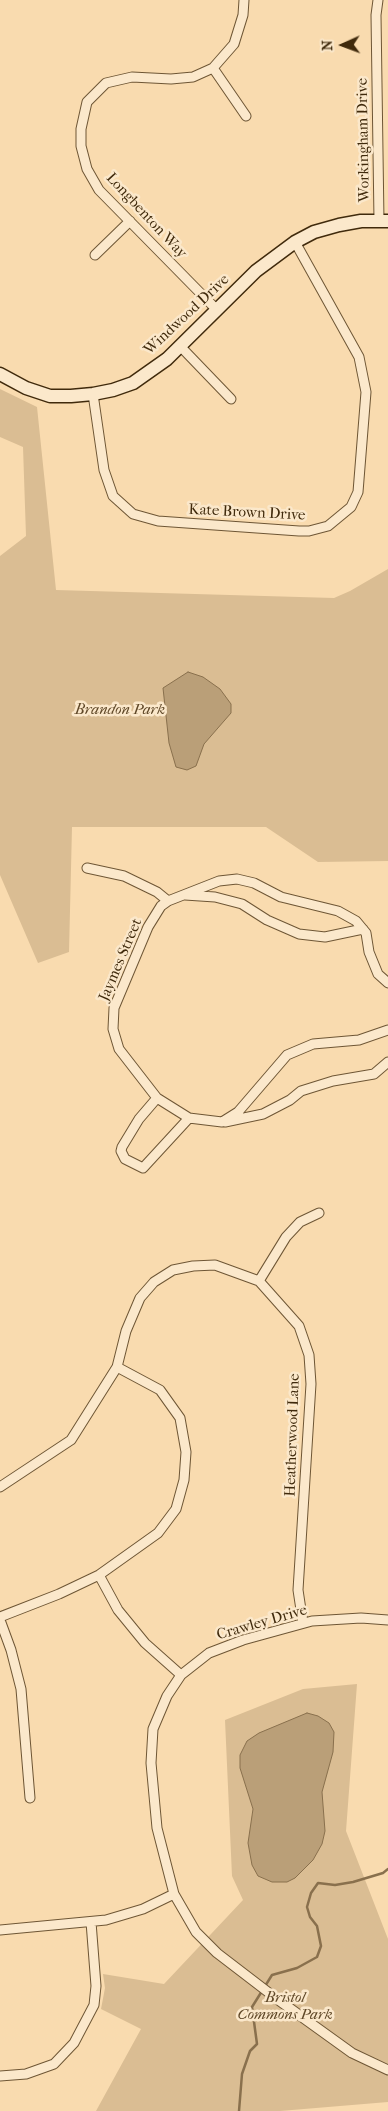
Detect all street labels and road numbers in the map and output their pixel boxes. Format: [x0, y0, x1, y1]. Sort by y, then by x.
street label: Workingham Drive [354, 78, 374, 202]
street label: Longbenton Way [102, 169, 190, 263]
street label: Windwood Drive [141, 271, 233, 359]
street label: Kate Brown Drive [188, 501, 306, 525]
street label: Jaymes Street [96, 916, 146, 1004]
street label: Heatherwood Lane [282, 1373, 304, 1497]
street label: Crawley Drive [215, 1602, 309, 1644]

